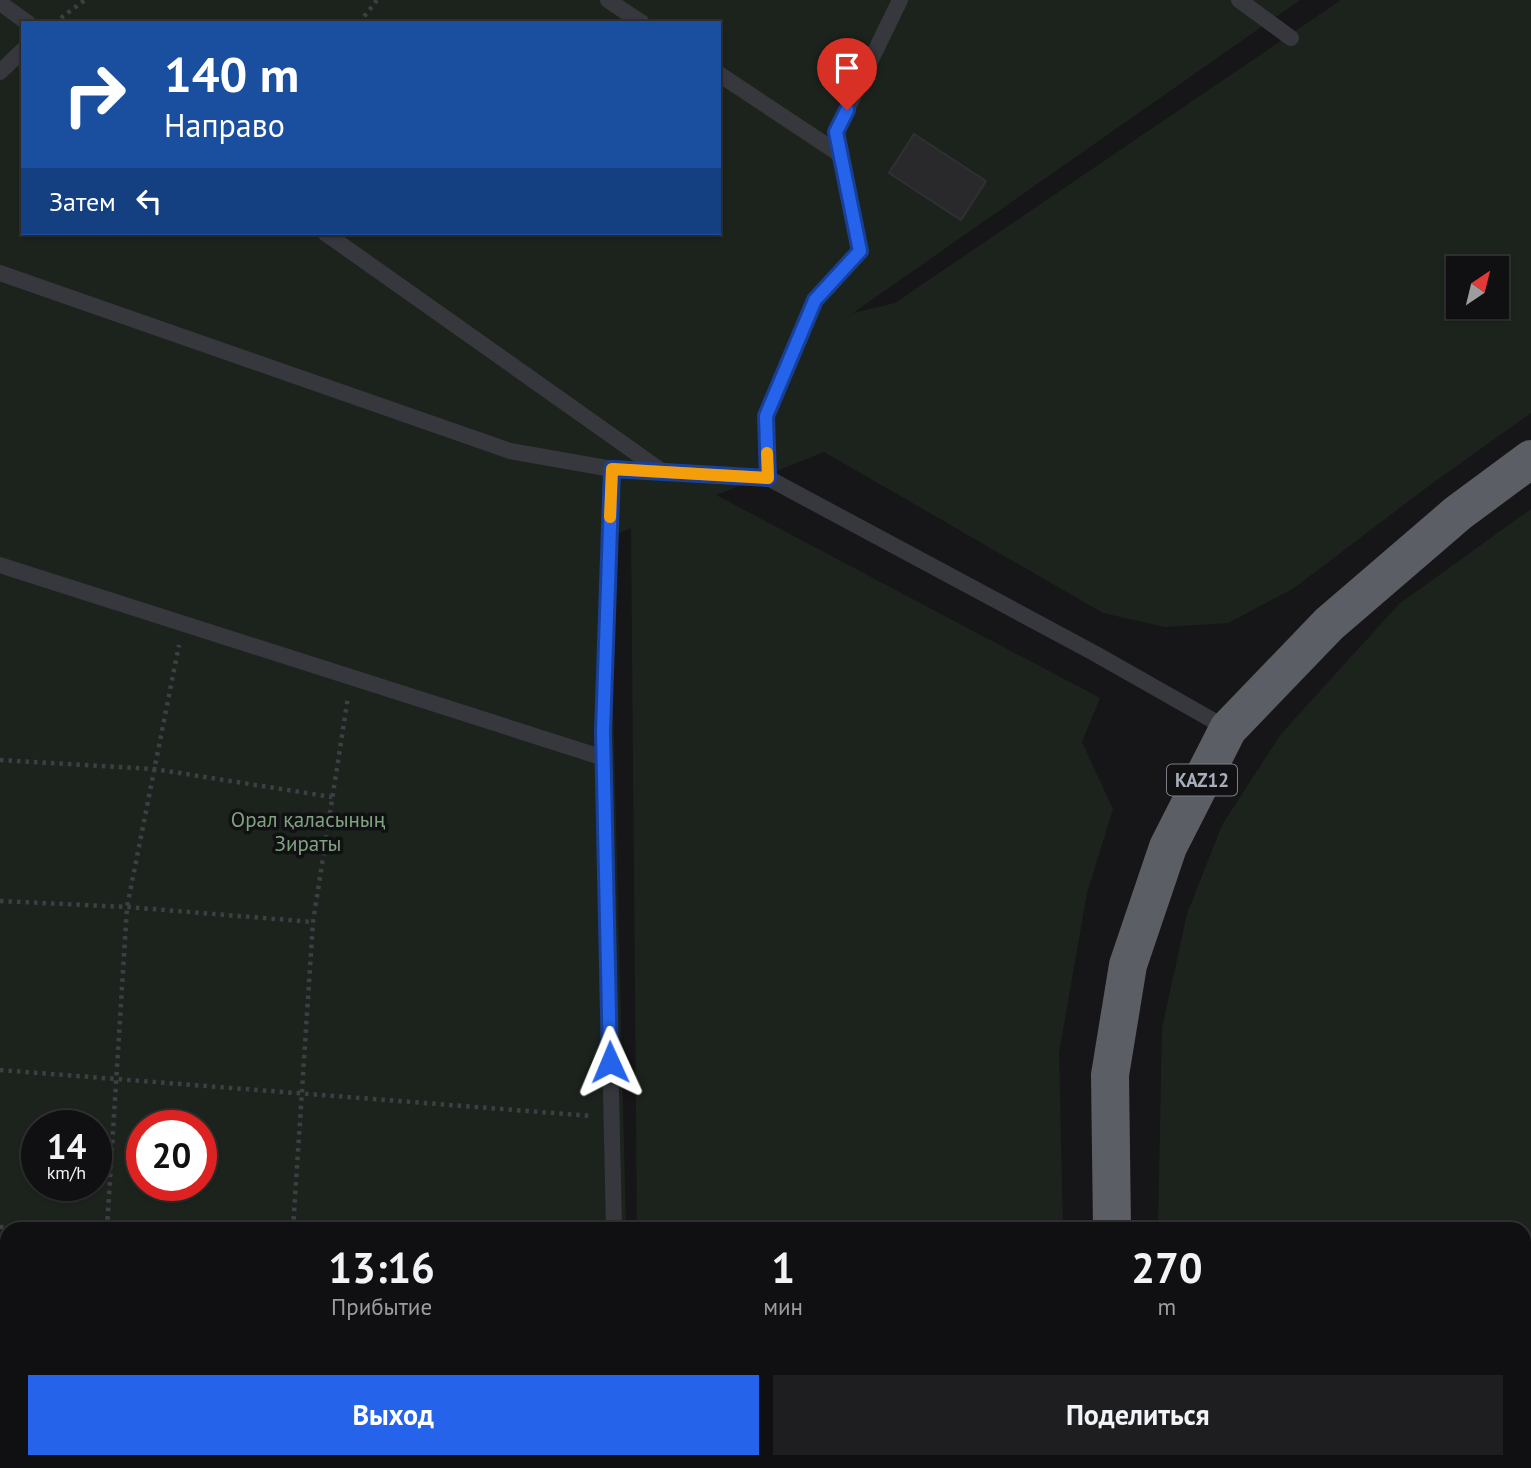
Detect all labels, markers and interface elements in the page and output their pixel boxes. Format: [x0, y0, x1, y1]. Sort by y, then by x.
pin [817, 38, 877, 110]
text: 140 m [164, 42, 299, 106]
icon: right [49, 49, 140, 140]
icon: arrive [828, 49, 866, 87]
text: Направо [164, 104, 285, 146]
icon: left [130, 182, 168, 220]
text: Затем [49, 185, 116, 218]
north arrow [1446, 256, 1508, 318]
map controls [1446, 256, 1509, 319]
road number: KAZ12 [1167, 764, 1237, 796]
park label: Орал қаласының Зираты [231, 806, 386, 857]
position arrow [573, 1025, 647, 1099]
speed limit sign: 20 [126, 1110, 217, 1201]
text: 14 [47, 1123, 86, 1169]
text: km/h [47, 1161, 86, 1184]
text: 13:16 [328, 1240, 435, 1295]
text: 1 [771, 1240, 795, 1295]
text: 270 [1131, 1240, 1203, 1295]
text: Прибытие [331, 1292, 432, 1321]
text: мин [763, 1292, 803, 1321]
text: m [1158, 1292, 1176, 1321]
button: Выход [28, 1375, 759, 1455]
button: Поделиться [773, 1375, 1503, 1455]

